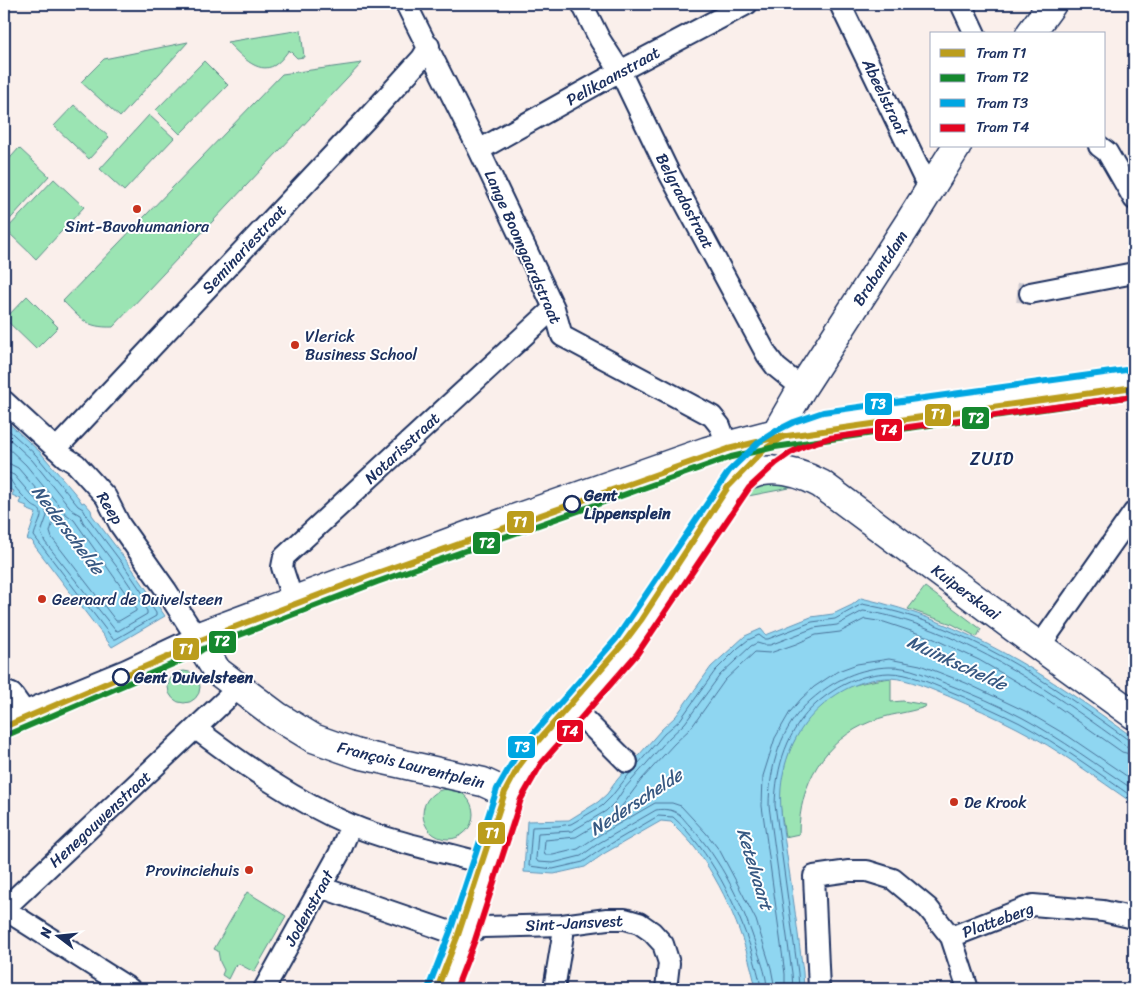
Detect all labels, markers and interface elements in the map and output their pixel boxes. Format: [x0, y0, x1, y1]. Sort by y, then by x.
legend [930, 32, 1106, 148]
street label: Pelikaanstraat [560, 38, 666, 114]
text: Tram T1 [976, 40, 1027, 66]
street label: Abeelstraat [853, 52, 916, 141]
text: Tram T2 [976, 64, 1029, 90]
text: Tram T3 [976, 90, 1028, 116]
text: Tram T4 [976, 114, 1029, 140]
street label: Belgradostraat [647, 148, 723, 254]
street label: Lange Boomgaardstraat [476, 165, 570, 329]
street label: Seminariestraat [194, 197, 294, 301]
marker: Sint-Bavohumaniora [131, 203, 143, 215]
place label: Sint-Bavohumaniora [65, 212, 210, 241]
street label: Brabantdam [845, 224, 915, 312]
place label: Vlerick Business School [305, 322, 418, 369]
marker: Vlerick Business School [289, 339, 301, 351]
line badge: T3 [864, 392, 893, 416]
text: T3 [870, 392, 886, 417]
text: T1 [931, 402, 945, 427]
line badge: T1 [924, 403, 952, 427]
street label: Notarisstraat [357, 405, 447, 491]
line badge: T2 [961, 406, 990, 430]
text: T2 [968, 406, 985, 431]
line badge: T4 [874, 418, 903, 442]
text: T4 [881, 418, 898, 443]
district label: ZUID [970, 443, 1014, 475]
water label: Nederschelde [23, 478, 114, 583]
place label: Gent Lippensplein [583, 481, 671, 528]
street label: Reep [89, 486, 132, 531]
marker: Gent Lippensplein [563, 495, 581, 513]
line badge: T1 [506, 510, 535, 534]
text: T1 [513, 510, 527, 535]
line badge: T2 [472, 531, 501, 555]
text: T2 [479, 531, 496, 556]
street label: Kuiperskaai [925, 556, 1008, 628]
place label: Geeraard de Duivelsteen [52, 585, 223, 614]
marker: Geeraard de Duivelsteen [36, 593, 48, 605]
water label: Muinkschelde [902, 626, 1014, 701]
text: T2 [214, 629, 231, 654]
line badge: T2 [208, 630, 237, 654]
line badge: T1 [172, 637, 200, 661]
text: T1 [179, 637, 193, 662]
place label: Gent Duivelsteen [133, 663, 253, 692]
marker: Gent Duivelsteen [112, 668, 130, 686]
line badge: T4 [556, 719, 584, 743]
text: T4 [562, 719, 579, 744]
street label: François Laurentplein [334, 733, 488, 797]
line badge: T3 [507, 735, 536, 759]
text: T3 [514, 735, 530, 760]
water label: Nederschelde [583, 759, 691, 844]
street label: Henegouwenstraat [42, 763, 158, 875]
place label: De Krook [964, 788, 1027, 817]
marker: De Krook [948, 796, 960, 808]
line badge: T1 [477, 821, 506, 845]
text: T1 [485, 821, 499, 846]
water label: Ketelvaart [727, 824, 783, 916]
place label: Provinciehuis [145, 856, 239, 885]
marker: Provinciehuis [243, 864, 255, 876]
street label: Jodenstraat [276, 864, 342, 952]
street label: Platteberg [958, 894, 1038, 946]
street label: Sint-Jansvest [524, 906, 624, 940]
north arrow [32, 910, 82, 960]
text: N [32, 924, 59, 942]

